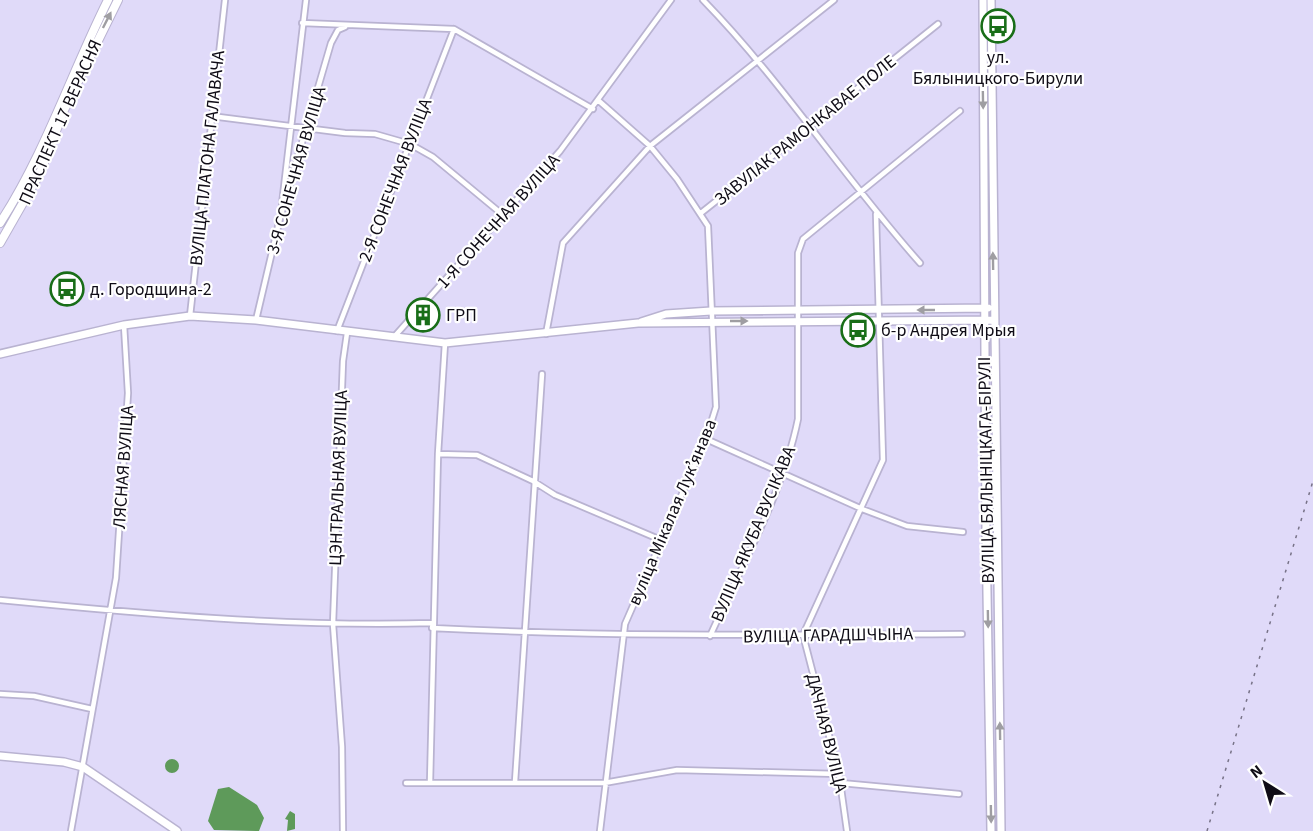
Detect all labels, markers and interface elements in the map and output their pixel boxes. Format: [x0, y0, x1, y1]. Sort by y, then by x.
bus stop icon: ул. Бялыницкого-Бирули [980, 8, 1016, 44]
one-way arrow [103, 12, 112, 29]
street label: ПРАСПЕКТ 17 ВЕРАСНЯ [13, 36, 108, 209]
place label: ул. Бялыницкого-Бирули [913, 45, 1083, 91]
street label: ВУЛІЦА ПЛАТОНА ГАЛАВАЧА [184, 49, 231, 267]
street label: ЗАВУЛАК РАМОНКАВАЕ ПОЛЕ [709, 49, 901, 212]
street label: 3-Я СОНЕЧНАЯ ВУЛІЦА [261, 83, 332, 257]
one-way arrow [978, 91, 987, 110]
street label: 2-Я СОНЕЧНАЯ ВУЛІЦА [353, 95, 438, 266]
street label: 1-Я СОНЕЧНАЯ ВУЛІЦА [431, 148, 566, 294]
one-way arrow [988, 252, 998, 271]
bus stop icon: д. Городщина-2 [49, 271, 85, 307]
place label: д. Городщина-2 [90, 277, 212, 302]
building icon: ГРП [405, 297, 441, 333]
place label: ГРП [446, 303, 477, 328]
one-way arrow [917, 305, 936, 315]
bus stop icon: б-р Андрея Мрыя [840, 312, 876, 348]
one-way arrow [729, 316, 748, 326]
place label: б-р Андрея Мрыя [881, 318, 1016, 343]
street label: ВУЛІЦА БЯЛЫНІЦКАГА-БІРУЛІ [972, 356, 1001, 584]
street label: ЦЭНТРАЛЬНАЯ ВУЛІЦА [323, 389, 354, 566]
street label: ЛЯСНАЯ ВУЛІЦА [107, 404, 140, 530]
street label: вуліца Мікалая Лукʼянава [622, 415, 723, 609]
street label: ВУЛІЦА ЯКУБА ВУСІКАВА [705, 442, 802, 626]
one-way arrow [983, 609, 992, 628]
street label: ВУЛІЦА ГАРАДШЧЫНА [743, 622, 914, 649]
street label: ДАЧНАЯ ВУЛІЦА [800, 671, 853, 796]
one-way arrow [995, 721, 1005, 740]
north arrow [1235, 753, 1295, 813]
text: N [1246, 760, 1267, 784]
one-way arrow [986, 804, 996, 823]

